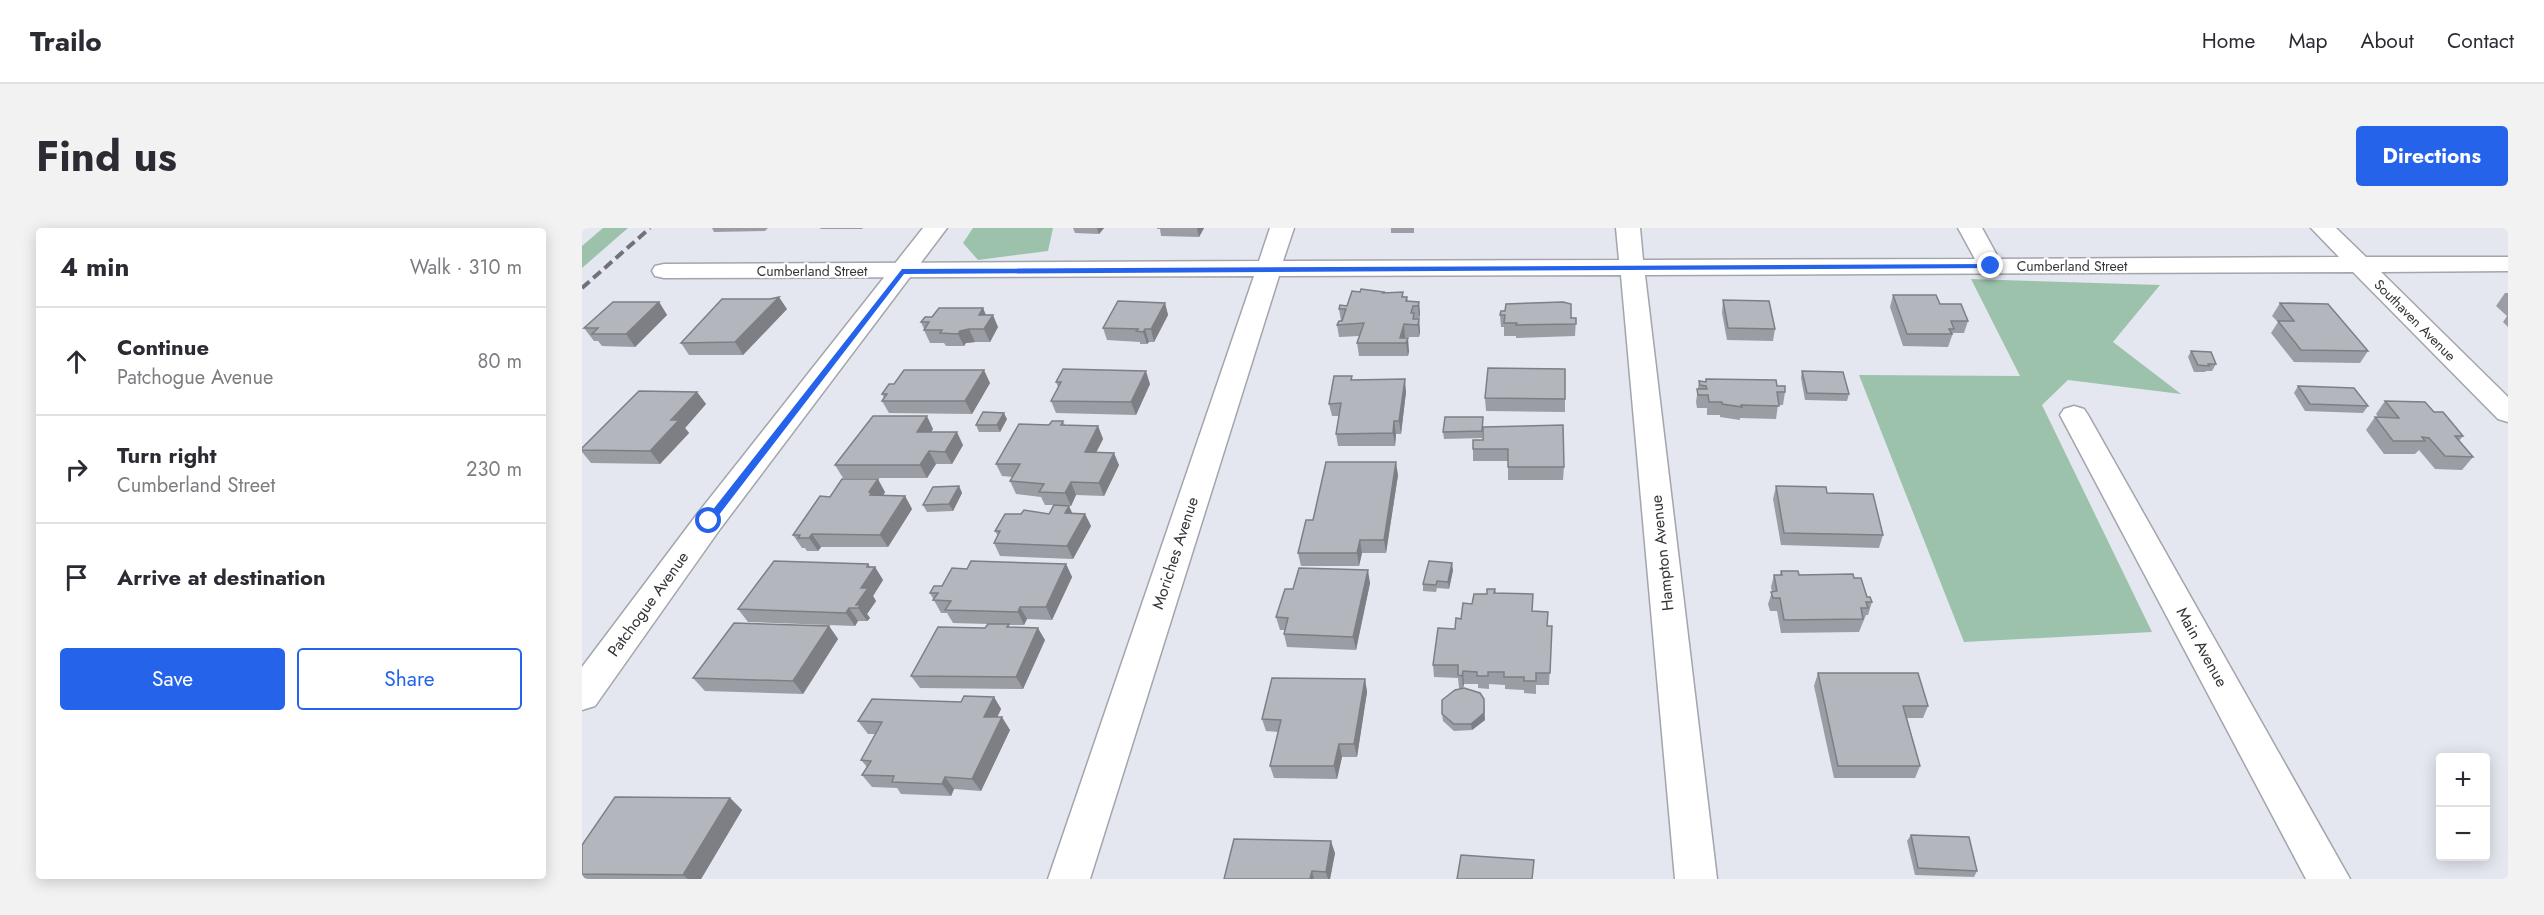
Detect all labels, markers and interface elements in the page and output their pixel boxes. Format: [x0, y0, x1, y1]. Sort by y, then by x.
text: Trailo [30, 21, 102, 62]
text: Home [2202, 26, 2255, 56]
text: Map [2288, 26, 2328, 56]
text: About [2361, 26, 2414, 56]
text: Contact [2447, 26, 2514, 56]
text: Find us [36, 126, 177, 187]
button: Directions [2356, 126, 2508, 186]
text: 4 min [60, 248, 129, 286]
route end [1977, 252, 2003, 278]
text: Walk · 310 m [410, 253, 522, 282]
street label: Cumberland Street [2017, 256, 2128, 276]
street label: Cumberland Street [757, 261, 868, 281]
street label: Southaven Avenue [2370, 275, 2460, 365]
text: Continue [117, 331, 209, 363]
icon: ahead [60, 345, 93, 378]
text: 80 m [477, 347, 522, 376]
text: Patchogue Avenue [117, 363, 273, 392]
text: Turn right [117, 439, 217, 471]
icon: right [60, 453, 93, 486]
text: 230 m [466, 455, 522, 484]
text: Cumberland Street [117, 471, 275, 500]
street label: Moriches Avenue [1146, 494, 1204, 612]
street label: Hampton Avenue [1644, 494, 1680, 612]
route start [695, 507, 721, 533]
street label: Patchogue Avenue [602, 547, 694, 661]
icon: arrive [60, 561, 93, 594]
text: Arrive at destination [117, 561, 326, 593]
street label: Main Avenue [2171, 603, 2233, 691]
button: Save [60, 648, 285, 710]
button: Share [297, 648, 522, 710]
map controls [2436, 753, 2490, 861]
button: + [2436, 753, 2490, 807]
button: − [2436, 807, 2490, 861]

